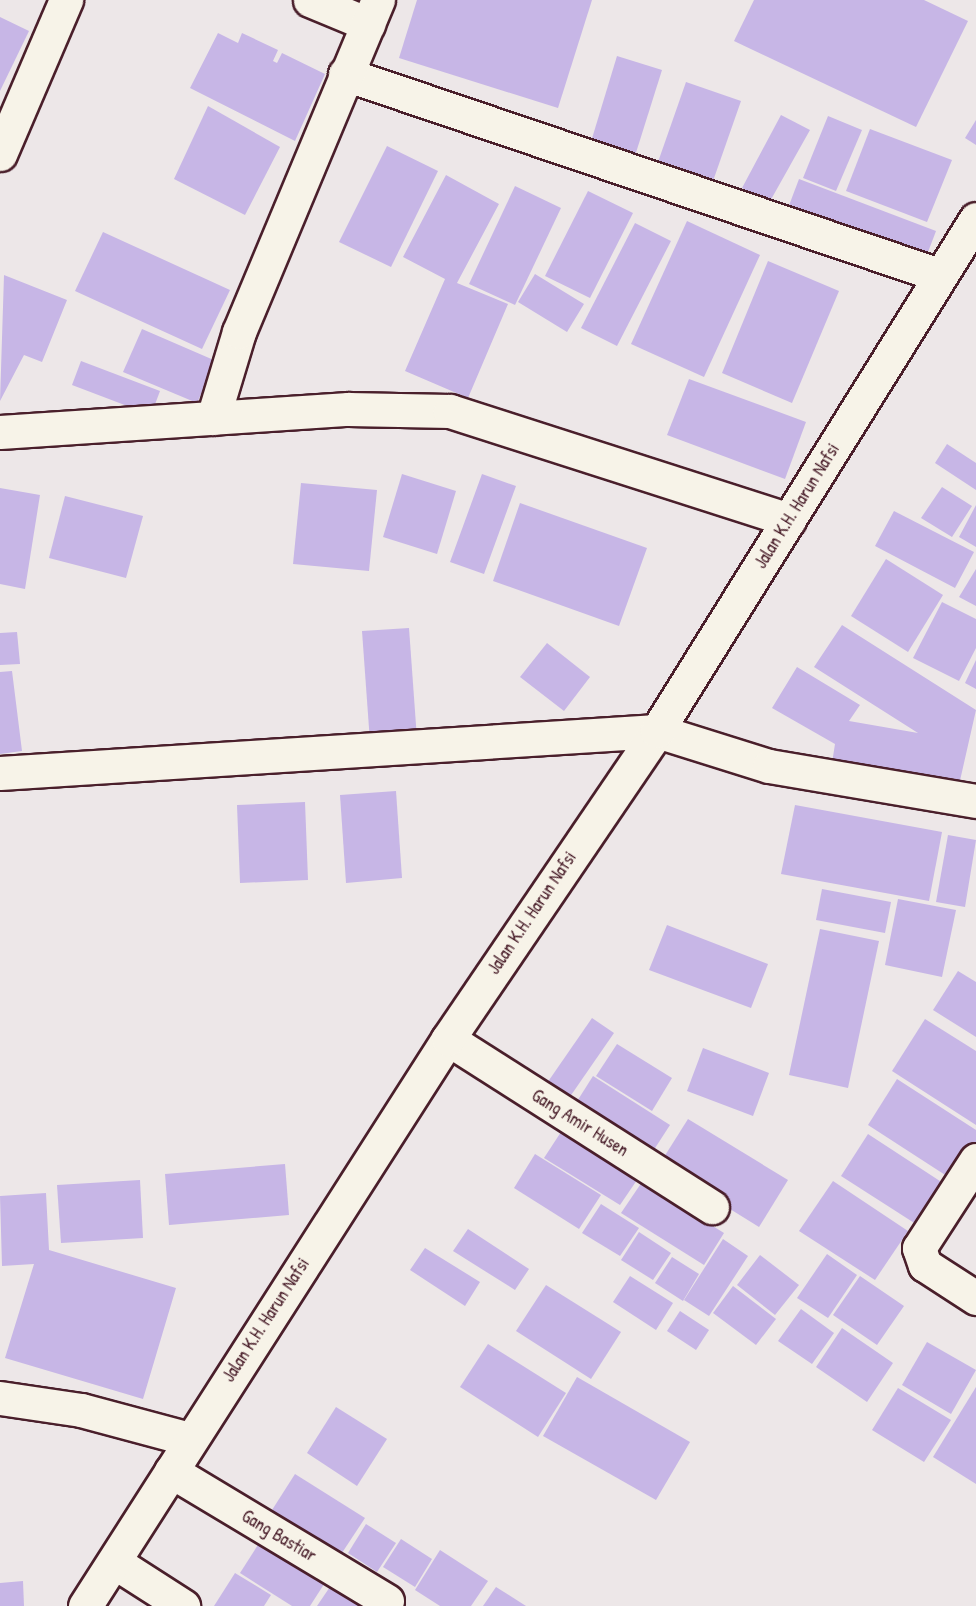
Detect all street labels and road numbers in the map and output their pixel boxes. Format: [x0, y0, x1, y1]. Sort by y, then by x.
street label: Jalan K.H. Harun Nafsi [750, 439, 844, 573]
street label: Jalan K.H. Harun Nafsi [483, 847, 581, 979]
street label: Gang Amir Husen [528, 1085, 632, 1161]
street label: Jalan K.H. Harun Nafsi [218, 1254, 314, 1386]
street label: Gang Bastiar [238, 1505, 320, 1567]

